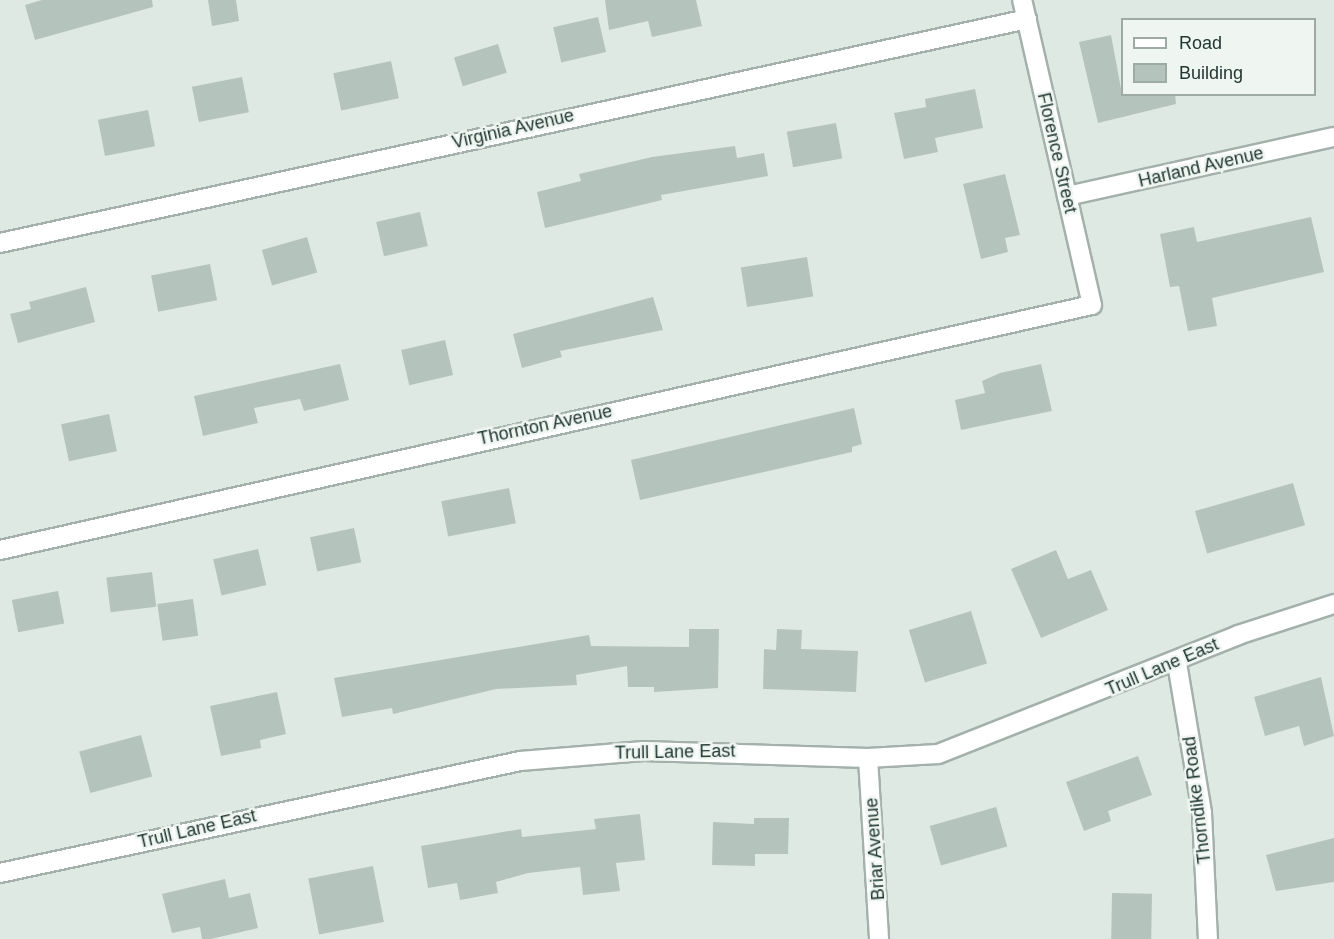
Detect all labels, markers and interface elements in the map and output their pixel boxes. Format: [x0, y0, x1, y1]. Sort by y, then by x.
legend [1121, 18, 1316, 96]
text: Road [1179, 33, 1222, 53]
text: Building [1179, 63, 1243, 83]
street label: Florence Street [1033, 91, 1081, 215]
street label: Virginia Avenue [449, 104, 577, 154]
street label: Harland Avenue [1136, 142, 1266, 192]
street label: Thornton Avenue [475, 400, 615, 450]
street label: Trull Lane East [1102, 634, 1222, 700]
street label: Thorndike Road [1178, 735, 1216, 865]
street label: Trull Lane East [615, 740, 735, 764]
street label: Briar Avenue [861, 797, 889, 901]
street label: Trull Lane East [136, 805, 258, 853]

